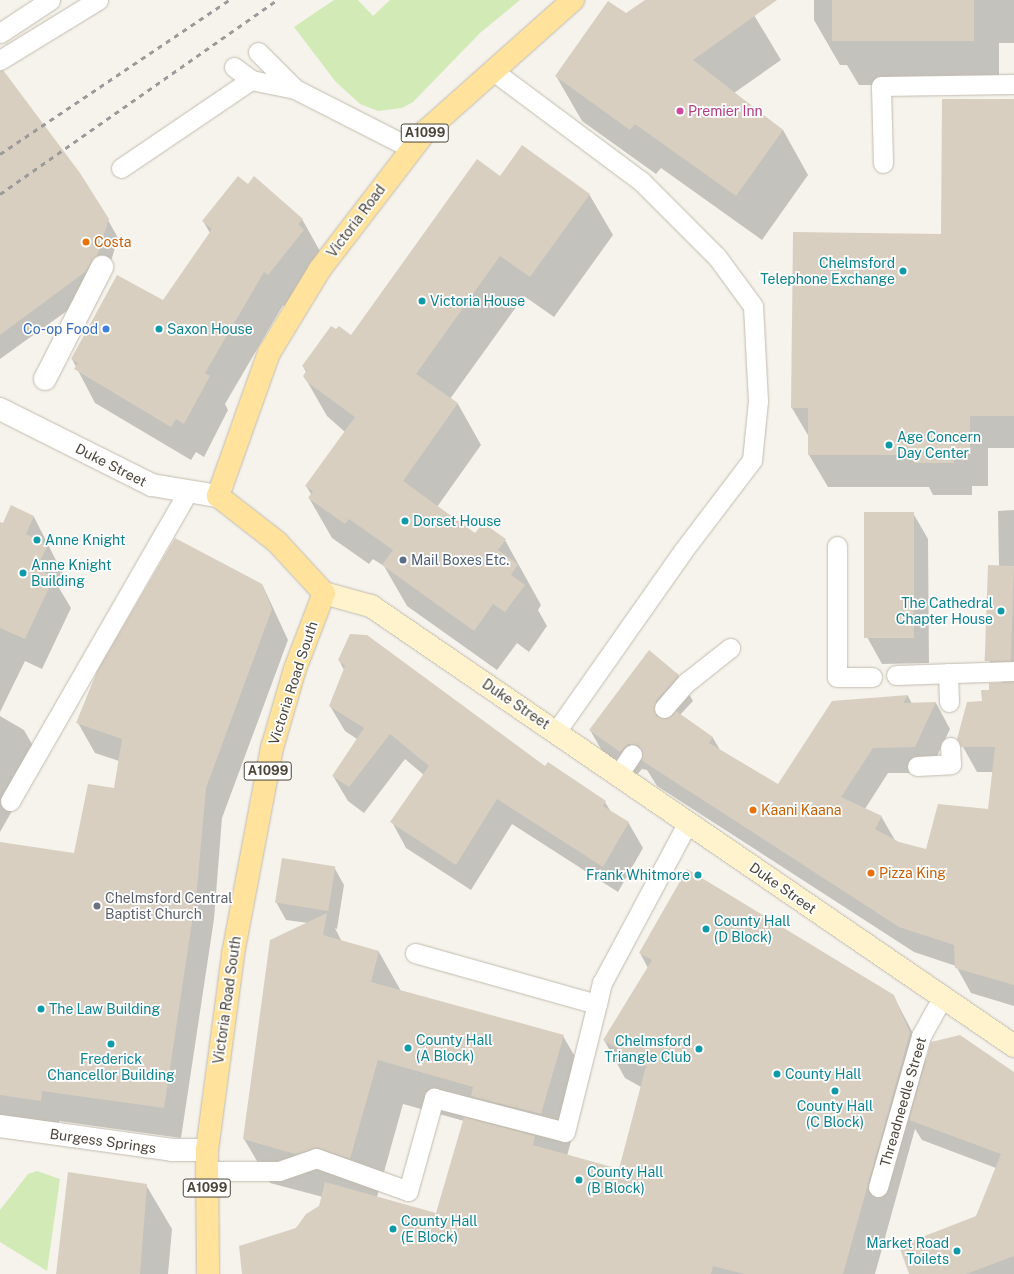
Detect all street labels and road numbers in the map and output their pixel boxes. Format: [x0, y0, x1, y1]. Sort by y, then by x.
road number: A1099 [400, 122, 450, 144]
street label: Victoria Road [323, 181, 389, 261]
street label: Duke Street [73, 440, 149, 490]
street label: Victoria Road South [265, 619, 321, 747]
street label: Duke Street [479, 675, 553, 733]
road number: A1099 [243, 760, 293, 782]
street label: Duke Street [746, 859, 820, 917]
street label: Victoria Road South [210, 935, 244, 1065]
street label: Threadneedle Street [876, 1035, 930, 1169]
street label: Burgess Springs [49, 1125, 157, 1157]
road number: A1099 [182, 1177, 232, 1199]

